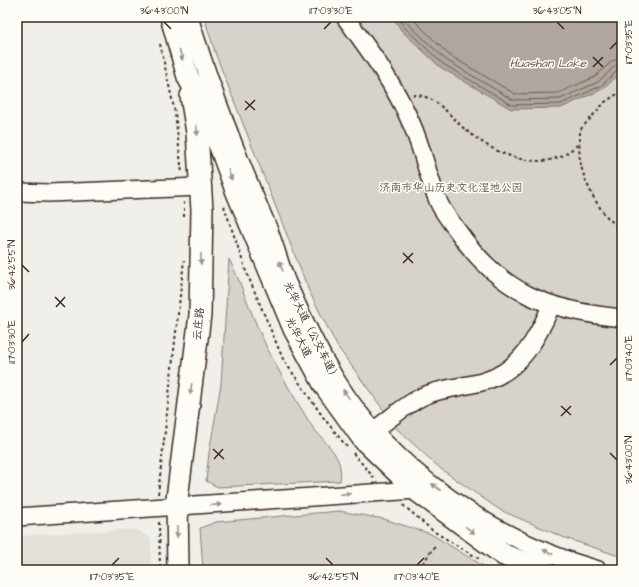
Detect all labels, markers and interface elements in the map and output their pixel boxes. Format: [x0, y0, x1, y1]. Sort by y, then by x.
text: 36°43'00"N [140, 4, 188, 18]
text: 117°03'30"E [309, 4, 353, 18]
text: 36°43'05"N [532, 4, 582, 18]
text: 117°03'35"E [622, 20, 636, 64]
one-way arrow [179, 49, 185, 61]
water label: Huashan Lake [510, 55, 587, 72]
one-way arrow [194, 124, 200, 136]
one-way arrow [228, 169, 234, 181]
park label: 济南市华山历史文化湿地公园 [380, 180, 523, 195]
text: 36°42'55"N [5, 240, 19, 290]
one-way arrow [198, 253, 204, 266]
one-way arrow [278, 260, 284, 272]
street label: 光华大道（公交车道） [281, 279, 343, 383]
street label: 云庄路 [190, 307, 207, 341]
street label: 光华大道 [283, 314, 315, 360]
text: 117°03'30"E [5, 320, 19, 364]
text: 117°03'40"E [622, 335, 636, 381]
one-way arrow [188, 383, 194, 395]
one-way arrow [342, 389, 351, 400]
text: 36°43'00"N [622, 436, 636, 484]
one-way arrow [431, 483, 442, 492]
one-way arrow [339, 491, 351, 498]
one-way arrow [210, 501, 222, 508]
one-way arrow [174, 526, 180, 539]
one-way arrow [465, 526, 475, 534]
one-way arrow [543, 549, 554, 555]
text: 117°03'35"E [90, 570, 134, 584]
text: 36°42'55"N [308, 570, 358, 584]
text: 117°03'40"E [394, 570, 440, 584]

